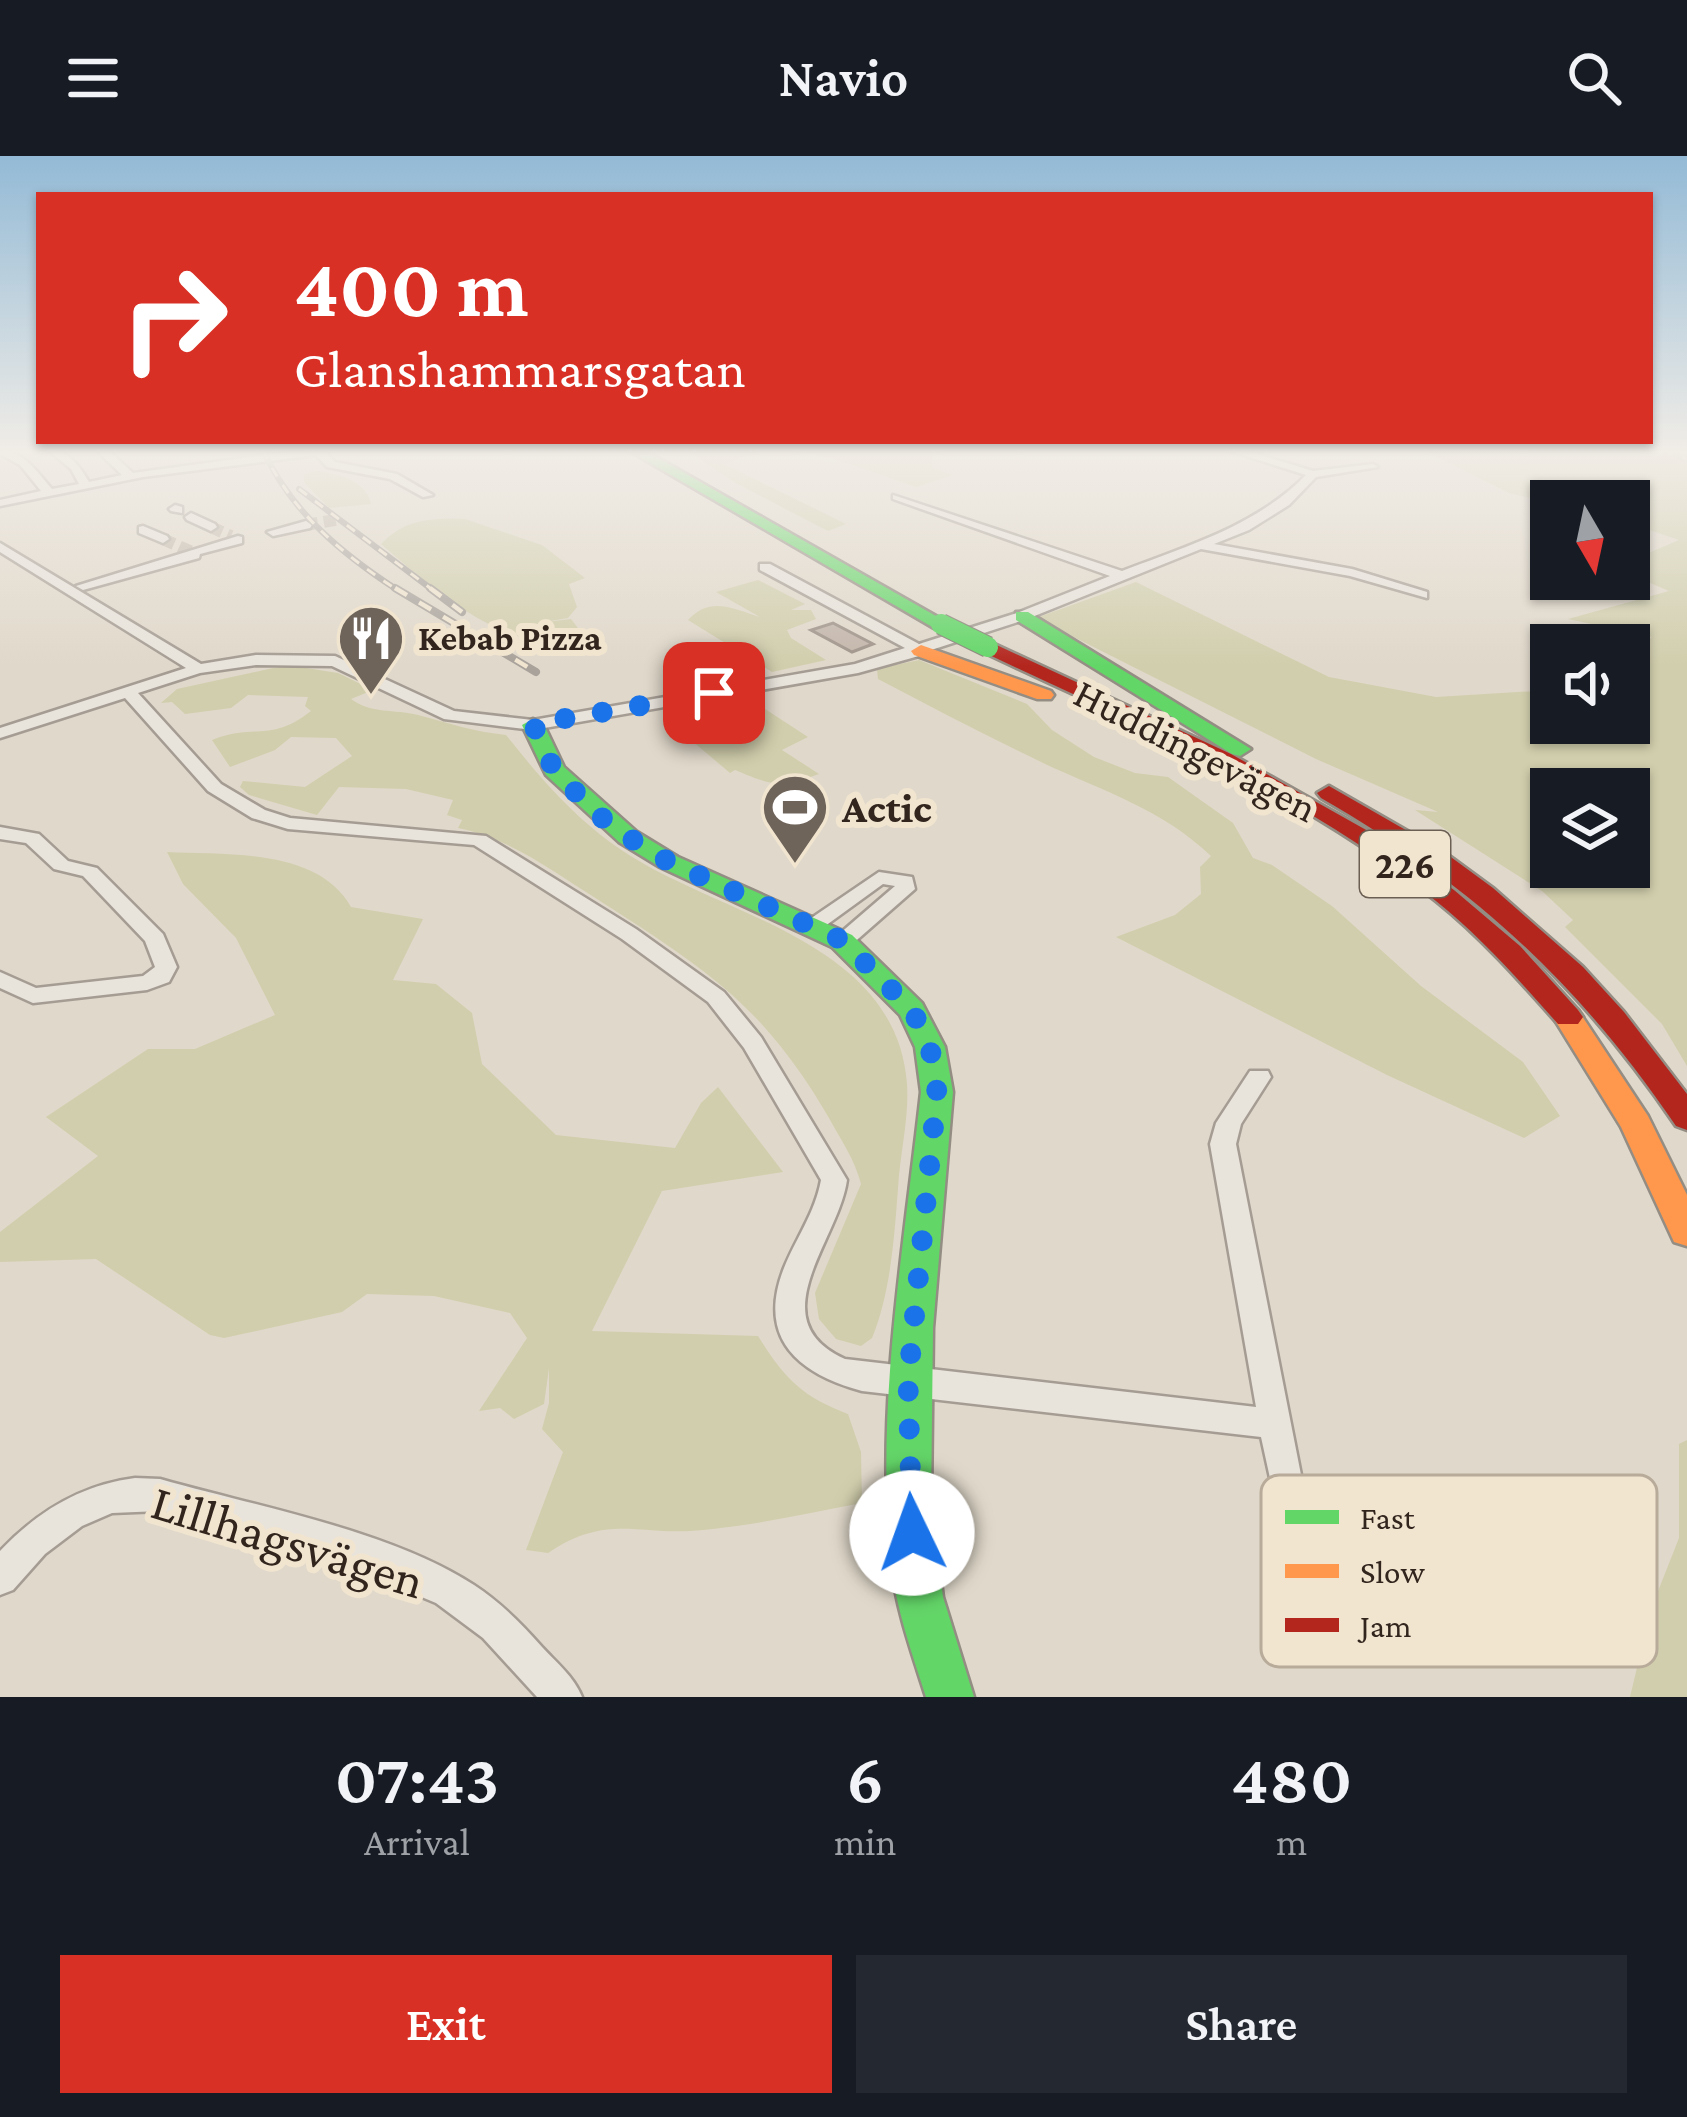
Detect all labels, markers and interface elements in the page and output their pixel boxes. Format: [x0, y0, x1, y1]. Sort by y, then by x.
icon: menu [60, 45, 126, 111]
icon: search [1561, 45, 1627, 111]
text: Navio [779, 48, 908, 108]
icon: right [96, 240, 252, 396]
text: 400 m [294, 241, 529, 334]
text: Glanshammarsgatan [294, 339, 746, 399]
north arrow [1530, 480, 1650, 600]
map controls [1530, 480, 1650, 888]
restaurant icon: Kebab Pizza [336, 603, 406, 697]
place label: Kebab Pizza [418, 618, 602, 658]
button: sound [1530, 624, 1650, 744]
pin [663, 642, 765, 744]
icon: arrive [681, 660, 747, 726]
street label: Huddingevägen [1067, 669, 1325, 831]
button: layers [1530, 768, 1650, 888]
sports icon: Actic [760, 772, 830, 866]
place label: Actic [841, 784, 932, 831]
road number: 226 [1360, 831, 1450, 897]
position arrow [849, 1470, 975, 1596]
street label: Lillhagsvägen [145, 1473, 431, 1609]
legend [1261, 1475, 1657, 1667]
text: Fast [1360, 1499, 1416, 1536]
text: Slow [1360, 1553, 1425, 1590]
text: Jam [1357, 1607, 1412, 1644]
text: 07:43 [335, 1738, 499, 1818]
text: 6 [846, 1738, 884, 1818]
text: 480 [1231, 1738, 1352, 1818]
text: Arrival [364, 1820, 470, 1863]
text: min [834, 1820, 896, 1863]
text: m [1276, 1820, 1307, 1863]
button: Exit [60, 1955, 832, 2093]
button: Share [856, 1955, 1627, 2093]

